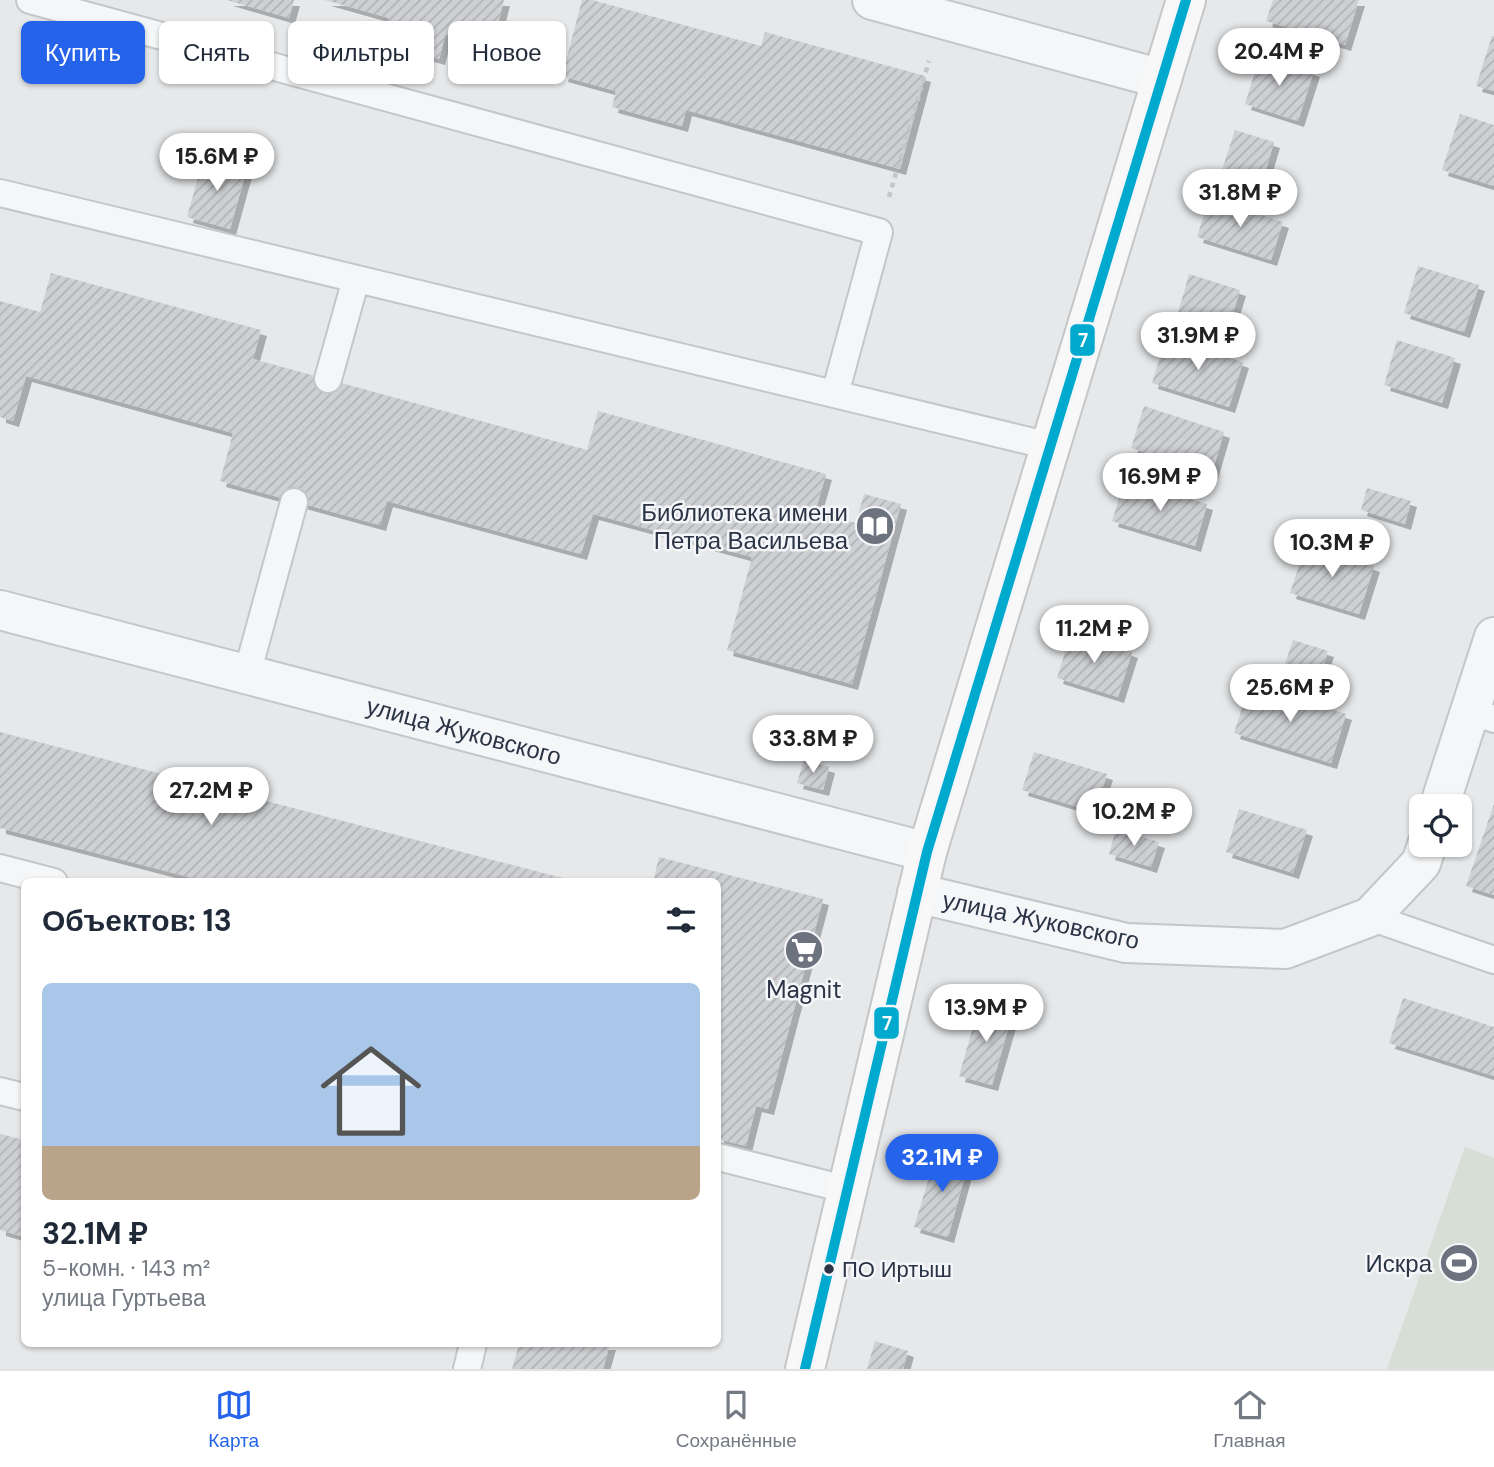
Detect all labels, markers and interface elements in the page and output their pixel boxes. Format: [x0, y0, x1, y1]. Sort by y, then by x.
chip: Купить [21, 21, 145, 84]
chip: Снять [159, 21, 274, 84]
chip: Фильтры [288, 21, 434, 84]
chip: Новое [448, 21, 566, 84]
pin: 20.4M ₽ [1214, 28, 1344, 88]
text: 20.4M ₽ [1234, 36, 1324, 66]
pin: 15.6M ₽ [152, 134, 282, 193]
text: 15.6M ₽ [175, 141, 259, 171]
pin: 31.8M ₽ [1175, 170, 1305, 229]
text: 31.8M ₽ [1198, 177, 1282, 207]
pin: 31.9M ₽ [1133, 312, 1263, 372]
text: 31.9M ₽ [1157, 320, 1239, 350]
line badge: 7 [1069, 323, 1096, 357]
text: 7 [1078, 328, 1088, 353]
pin: 16.9M ₽ [1095, 454, 1225, 513]
text: 16.9M ₽ [1119, 461, 1201, 491]
place label: Библиотека имени Петра Васильева [641, 497, 849, 556]
library icon: Библиотека имени Петра Васильева [854, 505, 896, 547]
pin: 10.3M ₽ [1267, 520, 1397, 579]
text: 10.3M ₽ [1290, 527, 1374, 557]
pin: 11.2M ₽ [1029, 606, 1159, 665]
text: 11.2M ₽ [1056, 613, 1132, 643]
pin: 25.6M ₽ [1225, 664, 1355, 724]
text: 25.6M ₽ [1246, 672, 1334, 702]
street label: улица Жуковского [363, 690, 565, 772]
pin: 33.8M ₽ [748, 716, 878, 775]
text: 33.8M ₽ [769, 723, 857, 753]
pin: 27.2M ₽ [146, 768, 276, 827]
text: 27.2M ₽ [169, 775, 253, 805]
pin: 10.2M ₽ [1069, 788, 1199, 848]
map controls [1409, 794, 1472, 857]
button: locate [1409, 794, 1472, 857]
text: 10.2M ₽ [1092, 796, 1176, 826]
street label: улица Жуковского [940, 884, 1142, 956]
text: Объектов: 13 [42, 901, 232, 940]
icon: filters [662, 901, 700, 939]
supermarket icon: Magnit [783, 929, 825, 971]
place label: Magnit [766, 974, 842, 1005]
pin: 13.9M ₽ [921, 984, 1051, 1044]
text: 13.9M ₽ [945, 992, 1027, 1022]
line badge: 7 [873, 1006, 900, 1040]
text: 7 [882, 1011, 892, 1036]
icon: home [308, 1028, 434, 1154]
pin: 32.1M ₽ [877, 1134, 1007, 1194]
text: 32.1M ₽ [901, 1142, 983, 1172]
text: 32.1M ₽ [42, 1214, 148, 1253]
sports icon: Искра [1438, 1242, 1480, 1284]
place label: Искра [1366, 1248, 1433, 1279]
text: 5-комн. · 143 m² [42, 1253, 210, 1283]
place label: ПО Иртыш [842, 1255, 952, 1284]
marker: ПО Иртыш [822, 1262, 836, 1276]
text: улица Гуртьева [42, 1283, 206, 1313]
tab: Карта [208, 1386, 259, 1453]
tab: Сохранённые [676, 1386, 797, 1453]
tab: Главная [1213, 1386, 1286, 1453]

